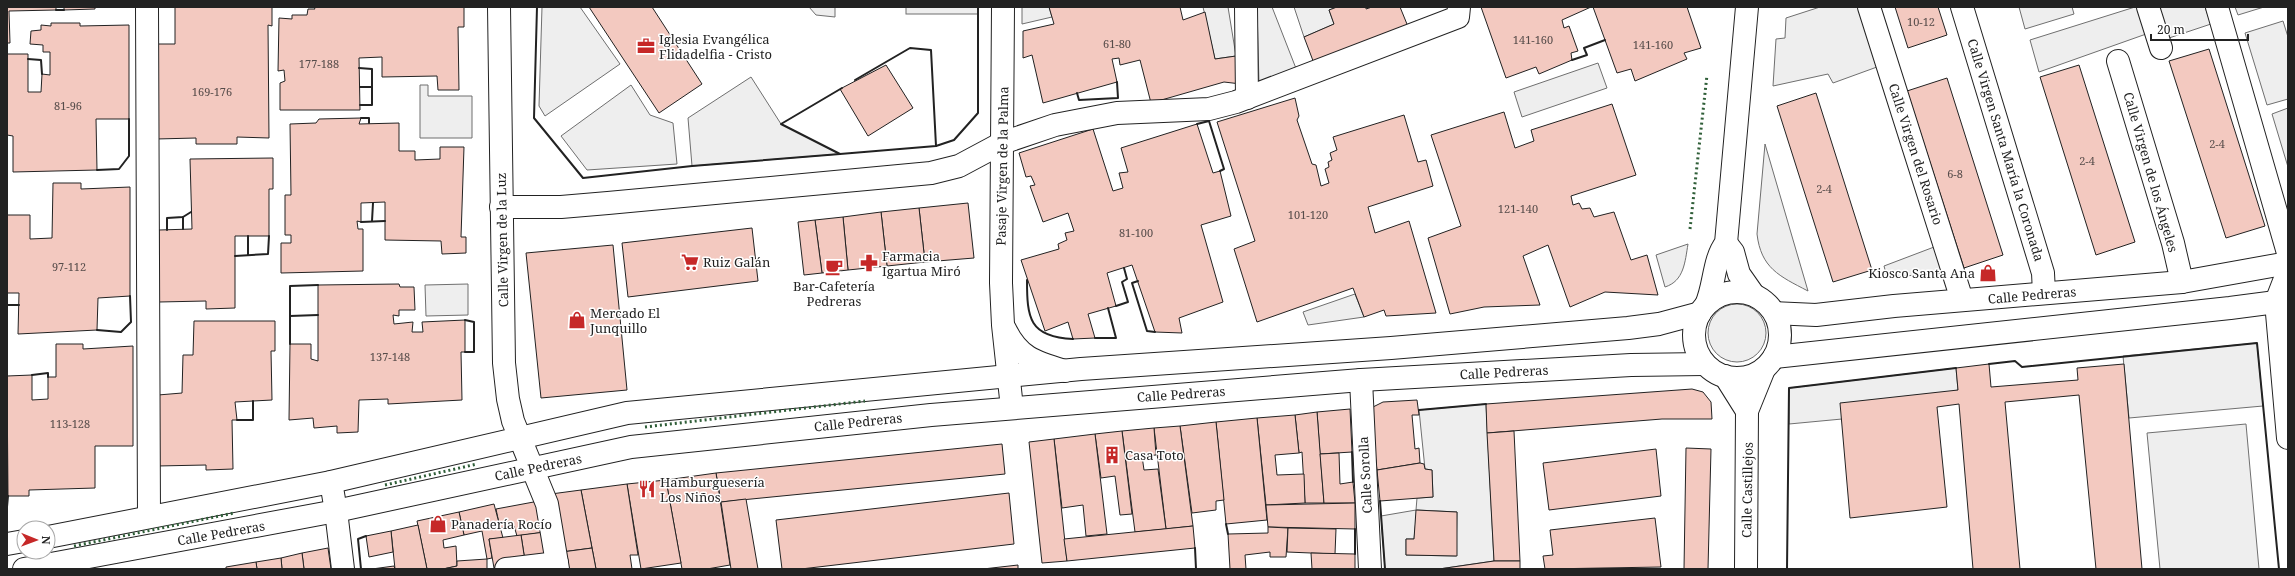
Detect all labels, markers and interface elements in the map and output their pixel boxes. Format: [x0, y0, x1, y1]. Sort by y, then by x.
house number: 10-12 [1907, 14, 1935, 29]
scale bar [2151, 16, 2248, 42]
text: 20 m [2157, 21, 2185, 38]
place label: Iglesia Evangélica Flidadelfia - Cristo [659, 30, 772, 63]
house number: 141-160 [1513, 32, 1553, 47]
office icon: Iglesia Evangélica Flidadelfia - Cristo [636, 36, 656, 56]
house number: 61-80 [1103, 36, 1131, 51]
house number: 141-160 [1633, 37, 1673, 52]
street label: Calle Virgen Santa María la Coronada [1963, 37, 2049, 263]
house number: 177-188 [299, 56, 339, 71]
street label: Calle Virgen del Rosario [1885, 81, 1947, 227]
house number: 169-176 [192, 84, 232, 99]
street label: Pasaje Virgen de la Palma [992, 86, 1012, 246]
street label: Calle Virgen de los Ángeles [2119, 90, 2183, 254]
house number: 81-96 [54, 98, 82, 113]
house number: 2-4 [2209, 136, 2225, 151]
house number: 2-4 [2079, 153, 2095, 168]
house number: 6-8 [1947, 166, 1963, 181]
street label: Calle Virgen de la Luz [492, 173, 512, 307]
house number: 2-4 [1816, 181, 1832, 196]
house number: 121-140 [1498, 201, 1538, 216]
house number: 101-120 [1288, 207, 1328, 222]
house number: 81-100 [1119, 225, 1153, 240]
place label: Farmacia Igartua Miró [882, 247, 961, 280]
supermarket icon: Ruiz Galán [680, 252, 700, 272]
place label: Ruiz Galán [703, 253, 771, 271]
pharmacy icon: Farmacia Igartua Miró [859, 253, 879, 273]
cafe icon: Bar-Cafetería Pedreras [824, 257, 844, 277]
house number: 97-112 [52, 259, 86, 274]
shop icon: Kiosco Santa Ana [1978, 263, 1998, 283]
place label: Kiosco Santa Ana [1868, 264, 1975, 282]
place label: Bar-Cafetería Pedreras [793, 277, 875, 310]
street label: Calle Pedreras [1987, 282, 2077, 308]
place label: Mercado El Junquillo [589, 304, 660, 337]
shop icon: Mercado El Junquillo [567, 310, 587, 330]
house number: 137-148 [370, 349, 410, 364]
street label: Calle Pedreras [1459, 361, 1549, 383]
street label: Calle Pedreras [1136, 382, 1226, 406]
street label: Calle Pedreras [813, 408, 903, 436]
house number: 113-128 [50, 416, 90, 431]
street label: Calle Sorolla [1354, 436, 1376, 514]
street label: Calle Castillejos [1737, 442, 1757, 538]
building icon: Casa Toto [1102, 445, 1122, 465]
place label: Casa Toto [1125, 446, 1184, 464]
street label: Calle Pedreras [493, 449, 583, 485]
place label: Hamburguesería Los Niños [660, 473, 765, 506]
restaurant icon: Hamburguesería Los Niños [637, 479, 657, 499]
shop icon: Panadería Rocío [428, 514, 448, 534]
place label: Panadería Rocío [451, 515, 552, 533]
street label: Calle Pedreras [176, 516, 266, 550]
north arrow [16, 520, 56, 560]
text: N [39, 536, 54, 545]

